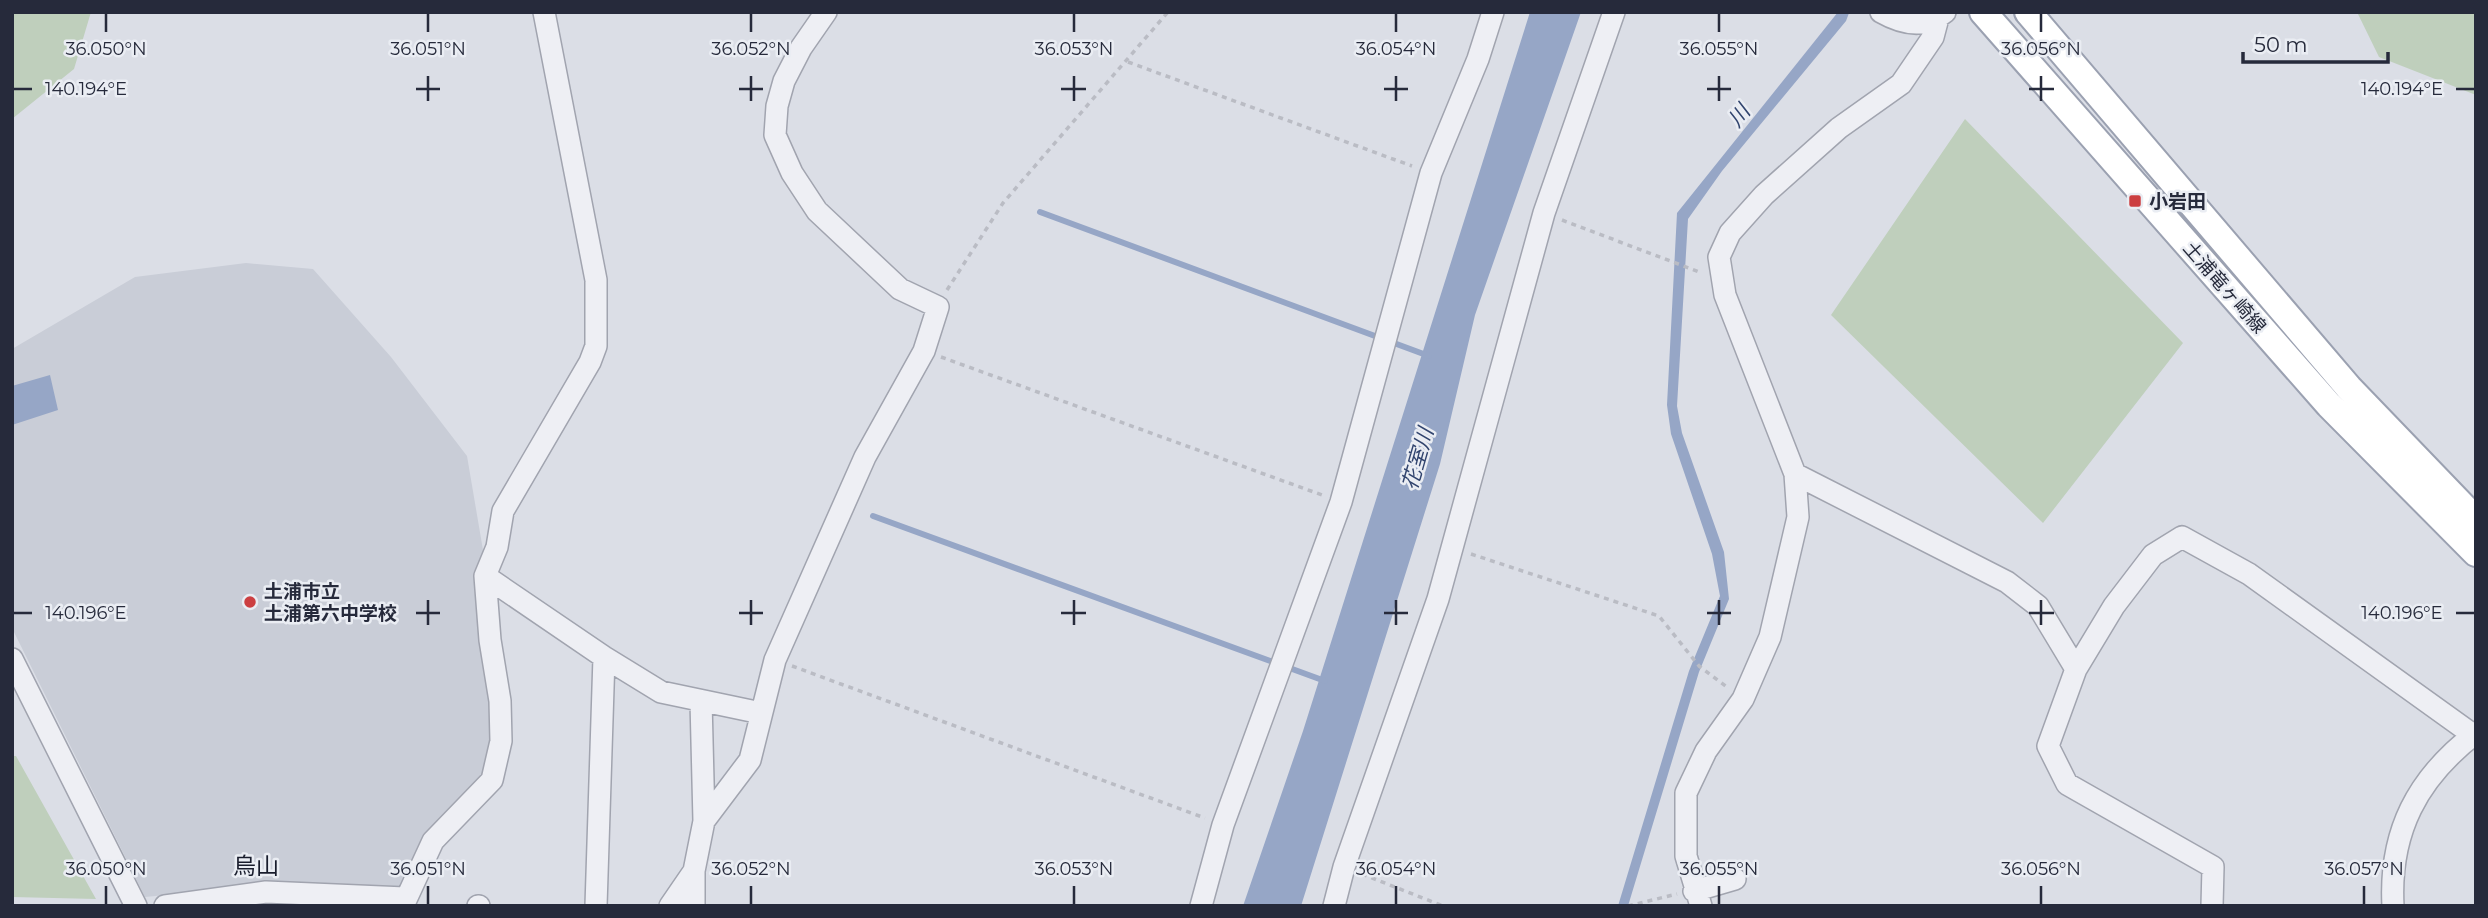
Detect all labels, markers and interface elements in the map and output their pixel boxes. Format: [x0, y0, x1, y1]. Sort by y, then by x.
scale bar [2243, 21, 2388, 65]
text: 50 m [2254, 32, 2308, 57]
text: 36.050°N [65, 38, 147, 60]
text: 36.051°N [390, 38, 466, 60]
text: 36.052°N [711, 38, 791, 60]
text: 36.053°N [1035, 38, 1113, 60]
text: 36.054°N [1356, 38, 1436, 60]
text: 36.055°N [1679, 38, 1759, 60]
text: 36.056°N [2001, 38, 2081, 60]
text: 140.194°E [45, 78, 127, 100]
text: 140.194°E [2361, 78, 2443, 100]
water label: 川 [1722, 98, 1756, 132]
place label: 小岩田 [2149, 190, 2206, 213]
marker: 小岩田 [2127, 193, 2143, 209]
street label: 土浦竜ヶ崎線 [2179, 237, 2271, 338]
water label: 花室川 [1397, 423, 1439, 493]
place label: 土浦市立 土浦第六中学校 [264, 580, 397, 625]
marker: 土浦市立 土浦第六中学校 [242, 594, 258, 610]
text: 140.196°E [45, 602, 127, 624]
text: 140.196°E [2361, 602, 2443, 624]
district label: 烏山 [233, 852, 279, 880]
text: 36.050°N [65, 858, 147, 880]
text: 36.051°N [390, 858, 466, 880]
text: 36.052°N [711, 858, 791, 880]
text: 36.053°N [1035, 858, 1113, 880]
text: 36.054°N [1356, 858, 1436, 880]
text: 36.055°N [1679, 858, 1759, 880]
text: 36.056°N [2001, 858, 2081, 880]
text: 36.057°N [2324, 858, 2404, 880]

